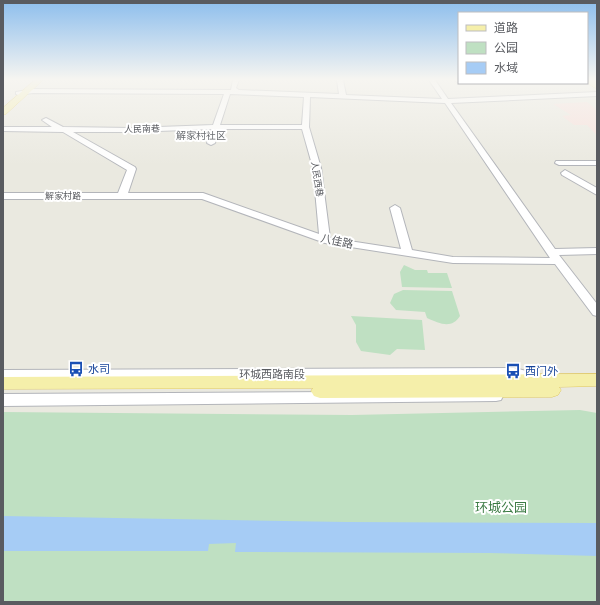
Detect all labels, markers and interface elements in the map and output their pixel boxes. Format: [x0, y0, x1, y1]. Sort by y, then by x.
legend [458, 12, 588, 84]
text: 道路 [494, 19, 518, 36]
text: 公园 [494, 39, 518, 56]
text: 水域 [494, 59, 518, 76]
street label: 人民南巷 [124, 122, 160, 135]
district label: 解家村社区 [176, 128, 226, 142]
street label: 人民西巷 [308, 160, 327, 198]
street label: 解家村路 [45, 189, 81, 202]
street label: 八佳路 [319, 230, 355, 251]
bus stop icon: 水司 [67, 360, 85, 378]
place label: 水司 [88, 361, 110, 376]
bus stop icon: 西门外 [504, 362, 522, 380]
place label: 西门外 [525, 363, 558, 378]
street label: 环城西路南段 [239, 366, 305, 381]
park label: 环城公园 [475, 498, 527, 516]

